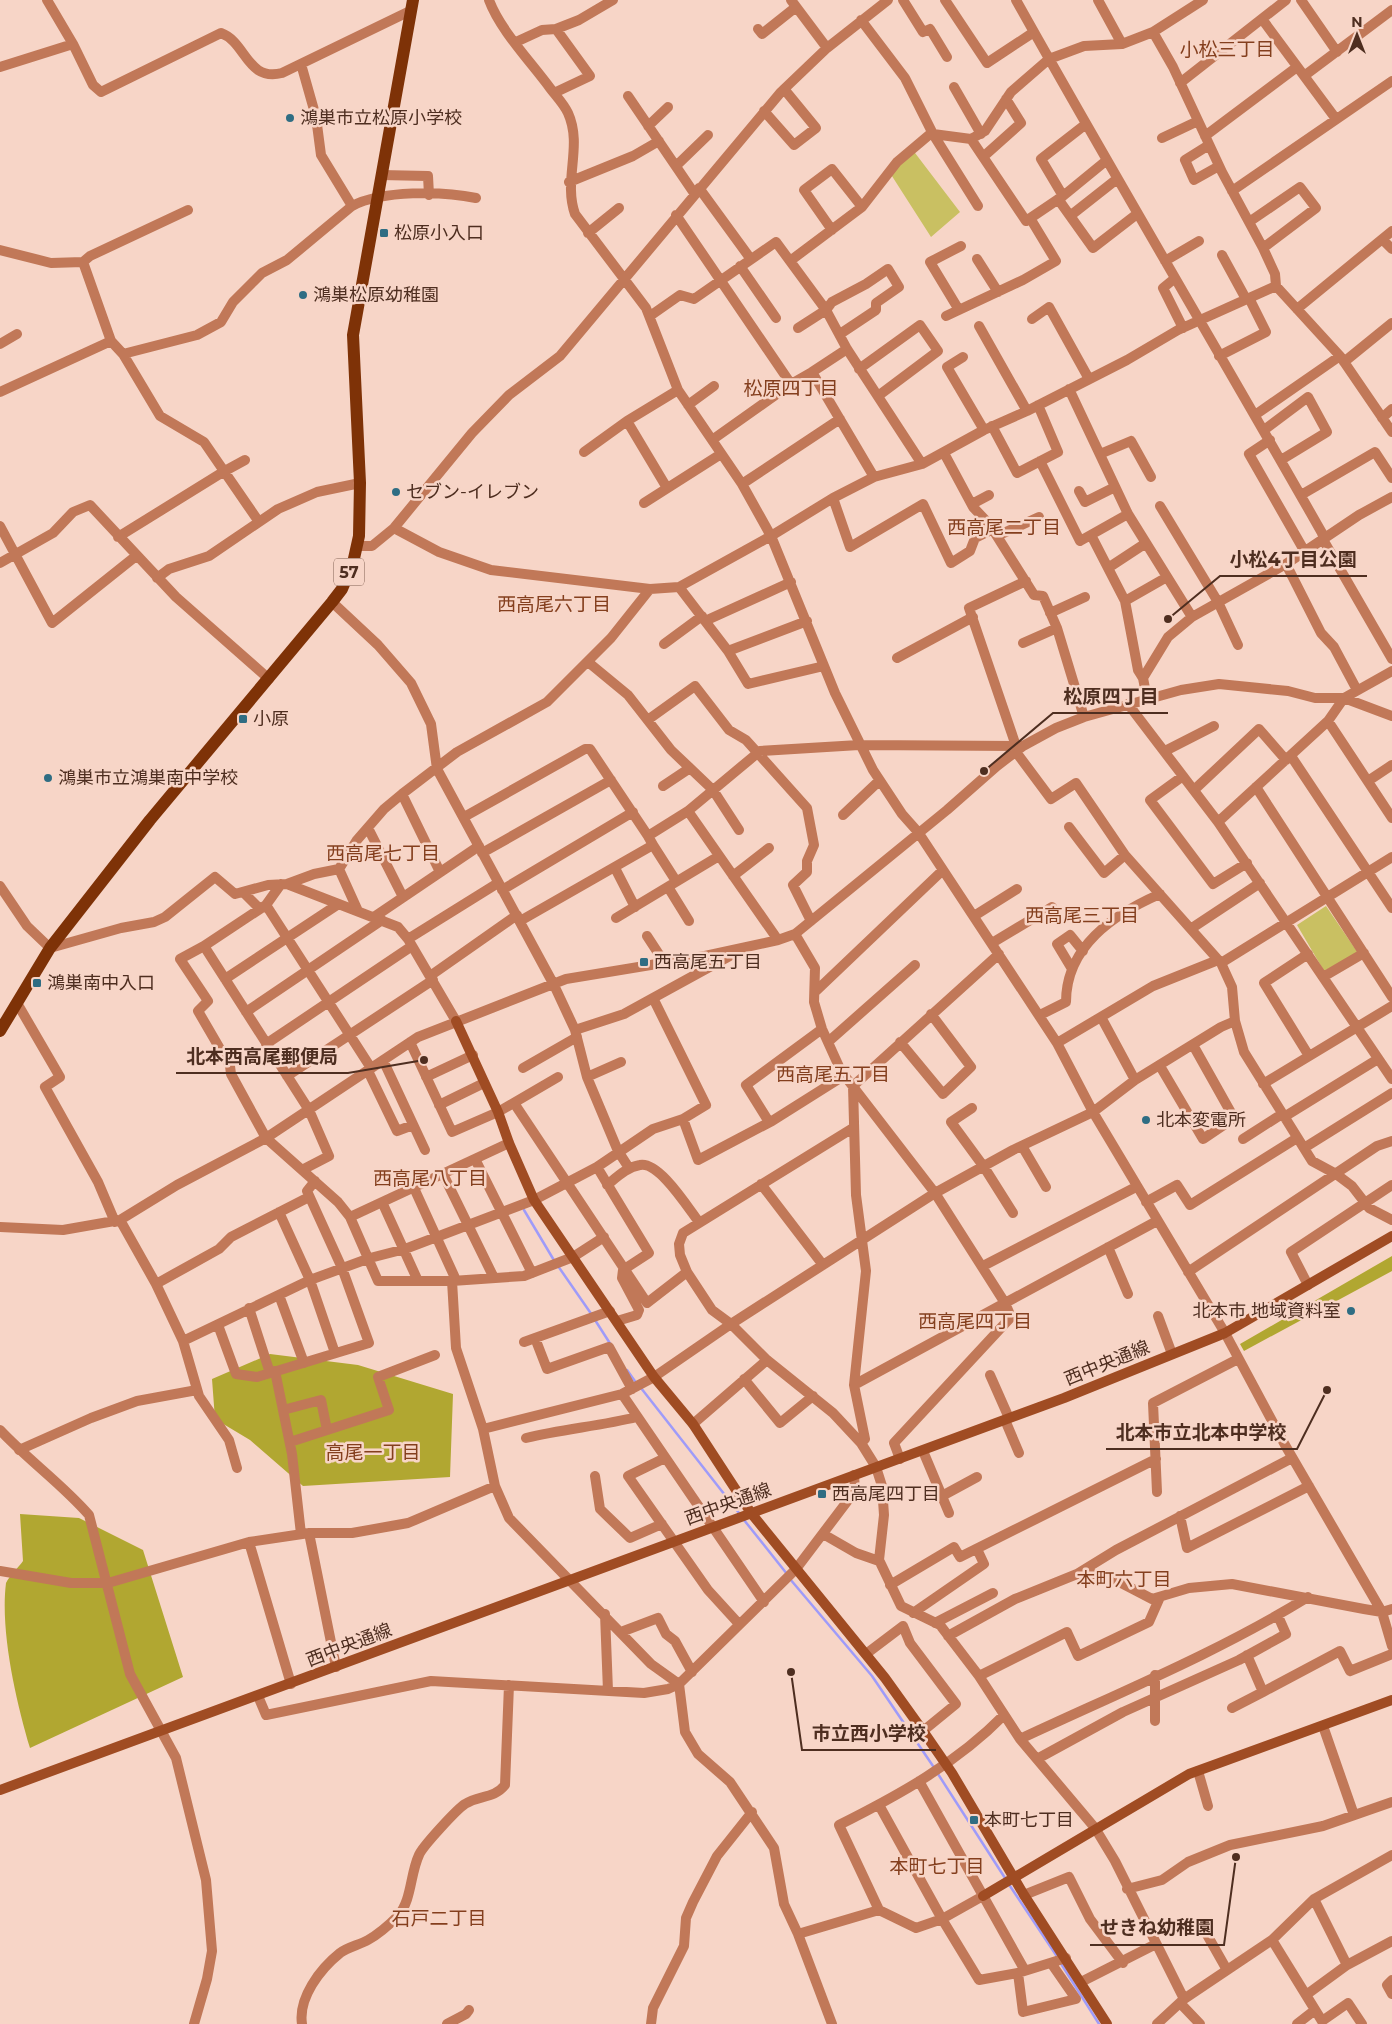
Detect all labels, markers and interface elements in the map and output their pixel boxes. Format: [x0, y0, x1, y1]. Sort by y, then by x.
north arrow [1332, 10, 1382, 60]
text: N [1351, 13, 1363, 31]
district label: 小松三丁目 [1179, 38, 1275, 61]
place label: 鴻巣市立松原小学校 [300, 107, 462, 129]
marker: 鴻巣市立松原小学校 [284, 112, 296, 124]
place label: 松原小入口 [394, 222, 484, 244]
marker: 松原小入口 [378, 227, 390, 239]
place label: 鴻巣松原幼稚園 [313, 284, 439, 306]
marker: 鴻巣松原幼稚園 [297, 289, 309, 301]
district label: 松原四丁目 [743, 377, 839, 400]
place label: セブン-イレブン [406, 481, 539, 503]
marker: セブン-イレブン [390, 486, 402, 498]
district label: 西高尾二丁目 [947, 516, 1061, 539]
callout: 小松4丁目公園 [1220, 542, 1367, 576]
text: 小松4丁目公園 [1229, 548, 1357, 571]
road number: 57 [334, 558, 364, 586]
district label: 西高尾六丁目 [497, 593, 611, 616]
callout: 松原四丁目 [1053, 679, 1168, 713]
text: 松原四丁目 [1063, 685, 1159, 708]
place label: 小原 [253, 708, 289, 730]
marker: 小原 [237, 713, 249, 725]
place label: 鴻巣市立鴻巣南中学校 [58, 767, 238, 789]
marker: 鴻巣市立鴻巣南中学校 [42, 772, 54, 784]
district label: 西高尾七丁目 [326, 842, 440, 865]
district label: 西高尾三丁目 [1025, 904, 1139, 927]
place label: 西高尾五丁目 [654, 951, 762, 973]
marker: 西高尾五丁目 [638, 956, 650, 968]
place label: 鴻巣南中入口 [47, 972, 155, 994]
marker: 鴻巣南中入口 [31, 977, 43, 989]
callout: 北本西高尾郵便局 [176, 1039, 348, 1073]
text: 北本西高尾郵便局 [186, 1045, 338, 1068]
district label: 西高尾五丁目 [776, 1063, 890, 1086]
place label: 北本変電所 [1156, 1109, 1246, 1131]
marker: 北本変電所 [1140, 1114, 1152, 1126]
district label: 西高尾八丁目 [373, 1167, 487, 1190]
place label: 北本市 地域資料室 [1192, 1300, 1341, 1322]
marker: 北本市 地域資料室 [1345, 1305, 1357, 1317]
district label: 西高尾四丁目 [918, 1310, 1032, 1333]
street label: 西中央通線 [1061, 1336, 1153, 1390]
callout: 北本市立北本中学校 [1106, 1415, 1297, 1449]
text: 北本市立北本中学校 [1115, 1421, 1287, 1444]
district label: 高尾一丁目 [325, 1441, 421, 1464]
street label: 西中央通線 [682, 1478, 774, 1530]
place label: 西高尾四丁目 [832, 1483, 940, 1505]
marker: 西高尾四丁目 [816, 1488, 828, 1500]
district label: 本町六丁目 [1076, 1568, 1172, 1591]
street label: 西中央通線 [303, 1619, 395, 1671]
callout: 市立西小学校 [802, 1716, 936, 1750]
text: 市立西小学校 [812, 1722, 926, 1745]
place label: 本町七丁目 [984, 1809, 1074, 1831]
marker: 本町七丁目 [968, 1814, 980, 1826]
district label: 本町七丁目 [889, 1855, 985, 1878]
district label: 石戸二丁目 [391, 1907, 487, 1930]
callout: せきね幼稚園 [1090, 1911, 1224, 1945]
text: せきね幼稚園 [1100, 1916, 1214, 1939]

